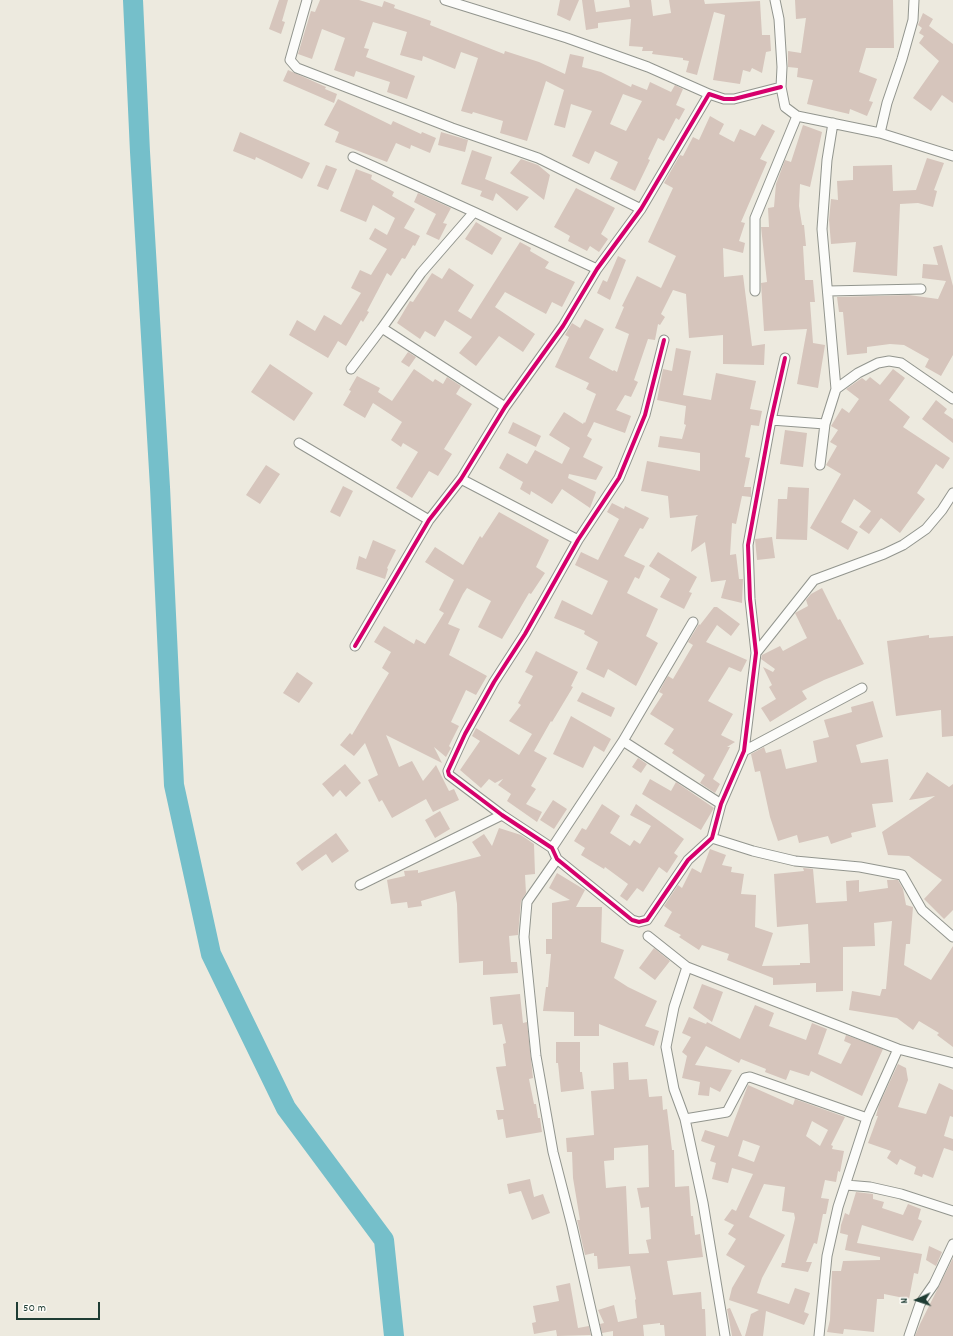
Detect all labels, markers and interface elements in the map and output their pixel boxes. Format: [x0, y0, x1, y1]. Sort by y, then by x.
north arrow [897, 1280, 937, 1320]
scale bar [18, 1294, 102, 1320]
text: N [897, 1297, 913, 1304]
text: 50 m [23, 1300, 46, 1317]

